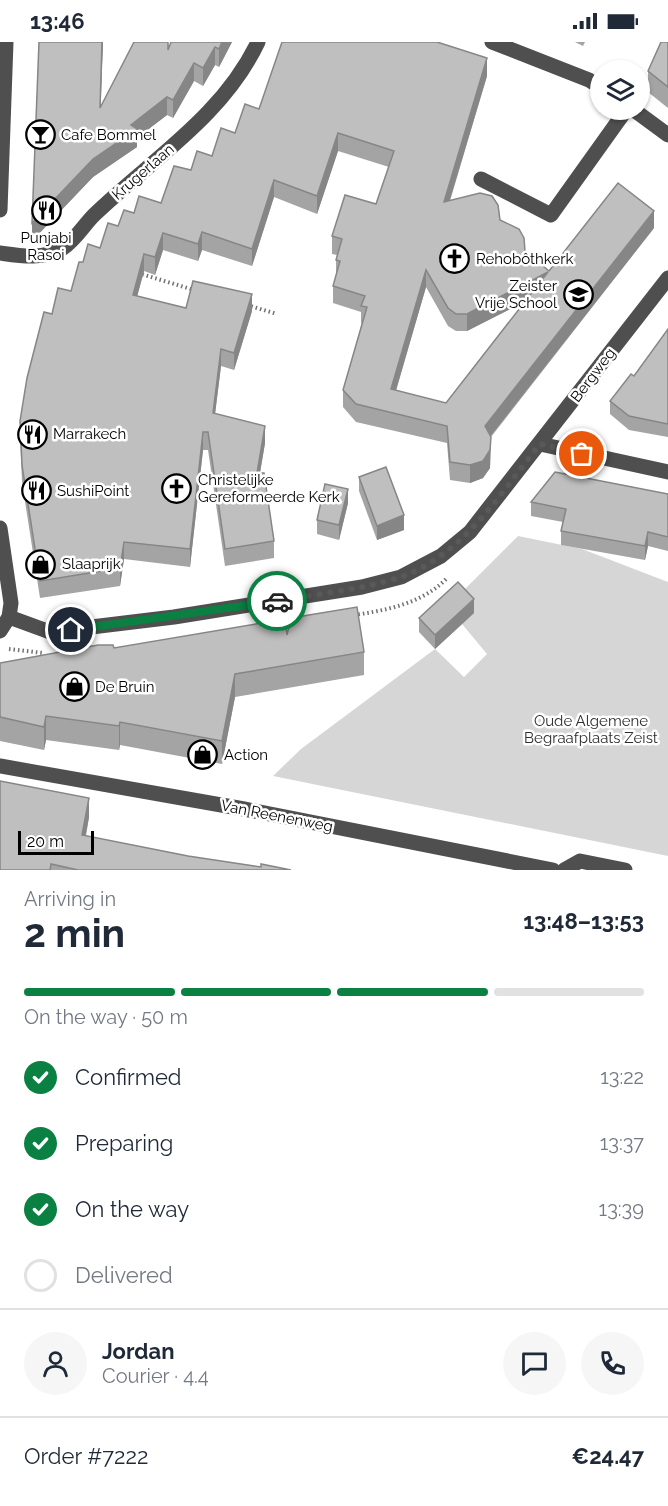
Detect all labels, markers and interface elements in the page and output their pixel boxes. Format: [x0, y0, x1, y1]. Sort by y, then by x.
text: 13:46 [30, 8, 85, 34]
map controls [590, 60, 650, 120]
button: layers [590, 60, 650, 120]
bar icon: Cafe Bommel [24, 119, 56, 151]
place label: Cafe Bommel [61, 126, 157, 144]
street label: Krugerlaan [108, 140, 178, 204]
restaurant icon: Punjabi Rasoi [30, 195, 62, 227]
place label: Punjabi Rasoi [20, 229, 72, 264]
church icon: Rehobôthkerk [439, 243, 471, 275]
place label: Rehobôthkerk [476, 250, 573, 268]
place label: Zeister Vrije School [475, 277, 558, 312]
school or university icon: Zeister Vrije School [562, 279, 594, 311]
street label: Bergweg [567, 344, 619, 406]
restaurant icon: Marrakech [16, 418, 48, 450]
place label: Marrakech [53, 425, 126, 443]
pin [556, 428, 607, 479]
icon: bag [565, 437, 598, 470]
place label: Christelijke Gereformeerde Kerk [198, 471, 340, 506]
church icon: Christelijke Gereformeerde Kerk [161, 473, 193, 505]
restaurant icon: SushiPoint [20, 475, 52, 507]
place label: SushiPoint [57, 482, 129, 500]
shop icon: Slaaprijk [25, 548, 57, 580]
place label: Slaaprijk [62, 555, 121, 573]
courier [247, 571, 307, 631]
icon: car [261, 585, 294, 618]
pin [45, 604, 96, 655]
icon: home [54, 613, 87, 646]
shop icon: De Bruin [58, 671, 90, 703]
place label: De Bruin [95, 678, 155, 696]
park label: Oude Algemene Begraafplaats Zeist [524, 712, 658, 747]
shop icon: Action [187, 739, 219, 771]
place label: Action [224, 746, 268, 764]
street label: Van Reenenweg [220, 796, 334, 836]
scale bar [18, 828, 94, 856]
text: 20 m [27, 832, 64, 851]
text: Arriving in [24, 887, 116, 911]
text: 13:48–13:53 [523, 908, 644, 934]
text: 2 min [24, 910, 125, 956]
text: On the way · 50 m [24, 1005, 188, 1029]
icon: check [24, 1061, 57, 1094]
text: Confirmed [75, 1064, 182, 1090]
text: 13:22 [600, 1065, 644, 1089]
icon: check [24, 1127, 57, 1160]
text: Preparing [75, 1130, 173, 1156]
text: 13:37 [600, 1131, 644, 1155]
icon: check [24, 1193, 57, 1226]
text: On the way [75, 1196, 189, 1222]
text: 13:39 [599, 1197, 644, 1221]
text: Delivered [75, 1262, 173, 1288]
button: person [24, 1332, 87, 1395]
button: chat [503, 1332, 566, 1395]
button: phone [581, 1332, 644, 1395]
text: Jordan [102, 1338, 174, 1364]
text: Courier · 4.4 [102, 1364, 209, 1388]
text: Order #7222 [24, 1443, 148, 1469]
text: €24.47 [572, 1443, 644, 1469]

